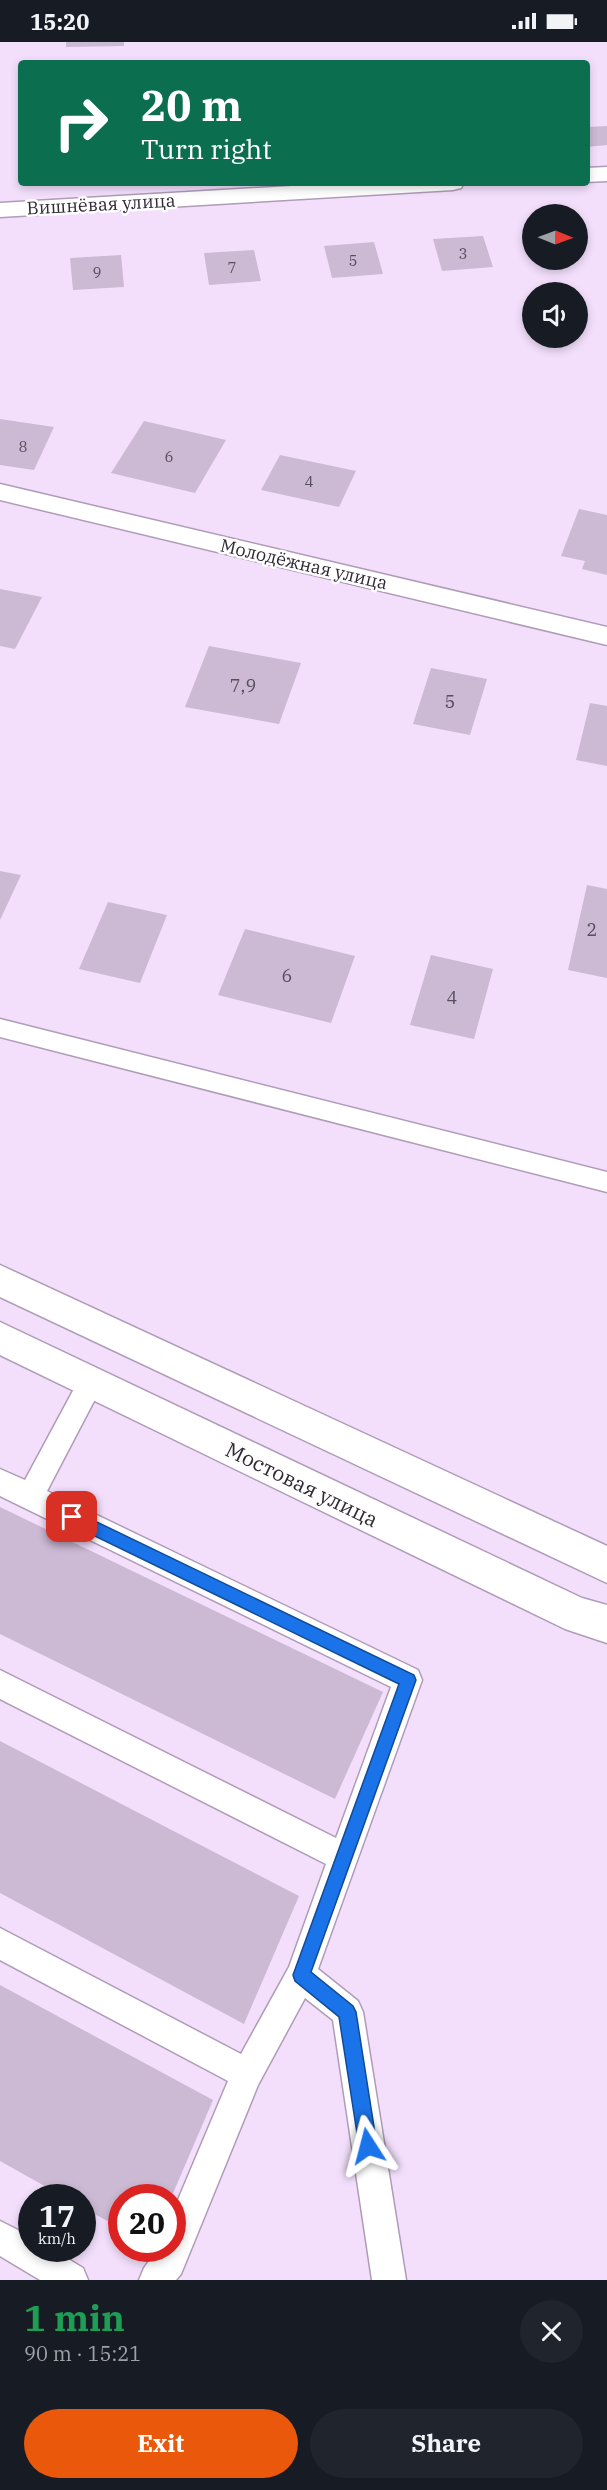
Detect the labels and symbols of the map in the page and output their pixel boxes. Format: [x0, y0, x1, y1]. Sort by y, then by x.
street label: Вишнёвая улица [26, 189, 176, 219]
north arrow [522, 204, 588, 270]
house number: 3 [458, 244, 468, 263]
house number: 5 [348, 251, 358, 270]
house number: 7 [227, 258, 237, 277]
house number: 9 [92, 263, 102, 282]
house number: 8 [18, 437, 28, 456]
house number: 6 [164, 447, 174, 466]
house number: 4 [304, 472, 314, 491]
street label: Молодёжная улица [218, 534, 390, 594]
house number: 7,9 [230, 674, 256, 697]
house number: 5 [445, 690, 455, 713]
house number: 2 [587, 918, 597, 941]
house number: 6 [282, 964, 292, 987]
house number: 4 [447, 986, 457, 1009]
street label: Мостовая улица [221, 1435, 383, 1533]
pin [46, 1491, 97, 1542]
position arrow [336, 2114, 400, 2178]
speed limit sign: 20 [108, 2184, 186, 2262]

